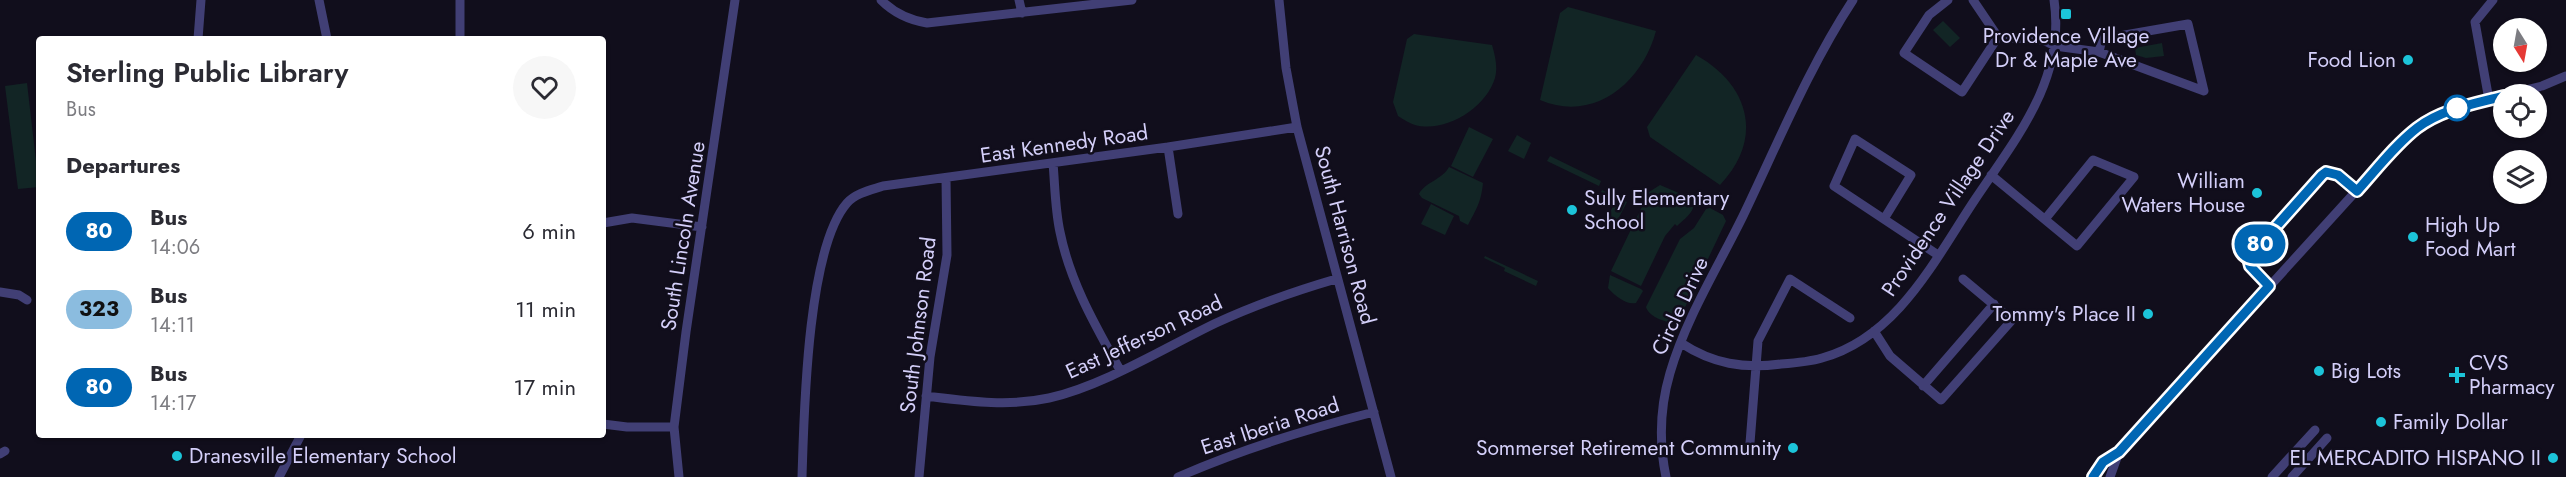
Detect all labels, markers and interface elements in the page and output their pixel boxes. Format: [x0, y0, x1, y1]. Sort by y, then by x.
marker: Providence Village Dr & Maple Ave [2059, 7, 2073, 21]
north arrow [2493, 18, 2547, 72]
map controls [2493, 18, 2547, 204]
place label: Providence Village Dr & Maple Ave [1983, 21, 2150, 75]
place label: Food Lion [2308, 45, 2396, 75]
text: Sterling Public Library [66, 52, 348, 93]
marker: Food Lion [2401, 53, 2415, 67]
button: heart [513, 56, 576, 119]
button: locate [2493, 84, 2547, 138]
text: Bus [66, 95, 96, 124]
unlabelled marker [2444, 95, 2470, 121]
street label: Providence Village Drive [1874, 103, 2022, 302]
street label: East Kennedy Road [978, 117, 1150, 171]
street label: South Lincoln Avenue [653, 139, 713, 333]
street label: South Harrison Road [1307, 142, 1383, 328]
text: Departures [66, 149, 180, 181]
button: layers [2493, 150, 2547, 204]
place label: William Waters House [2122, 166, 2245, 220]
place label: Sully Elementary School [1584, 183, 1730, 237]
marker: William Waters House [2250, 186, 2264, 200]
text: Bus [150, 201, 187, 233]
marker: Sully Elementary School [1565, 203, 1579, 217]
place label: High Up Food Mart [2425, 210, 2515, 264]
text: 6 min [522, 215, 576, 247]
text: 80 [85, 216, 113, 246]
line badge: 80 [2233, 224, 2287, 264]
text: 80 [2246, 229, 2274, 259]
marker: High Up Food Mart [2406, 230, 2420, 244]
text: 14:06 [150, 233, 200, 262]
street label: South Johnson Road [892, 235, 944, 415]
street label: Circle Drive [1644, 252, 1716, 360]
text: Bus [150, 279, 187, 311]
street label: East Jefferson Road [1061, 288, 1227, 386]
text: 11 min [515, 293, 576, 325]
text: 323 [79, 294, 119, 324]
place label: Tommy's Place II [1992, 299, 2136, 329]
marker: Tommy's Place II [2141, 307, 2155, 321]
text: 14:11 [150, 311, 195, 340]
place label: CVS Pharmacy [2469, 348, 2555, 402]
place label: Big Lots [2331, 356, 2401, 386]
text: Bus [150, 357, 187, 389]
marker: Big Lots [2312, 364, 2326, 378]
marker: CVS Pharmacy [2450, 368, 2464, 382]
text: 17 min [514, 371, 576, 403]
text: 80 [85, 372, 113, 402]
text: 14:17 [150, 389, 196, 418]
street label: East Iberia Road [1197, 390, 1343, 462]
place label: Family Dollar [2393, 407, 2509, 437]
marker: Family Dollar [2374, 415, 2388, 429]
place label: Sommerset Retirement Community [1476, 433, 1782, 463]
place label: Dranesville Elementary School [189, 441, 457, 471]
marker: Sommerset Retirement Community [1786, 441, 1800, 455]
place label: EL MERCADITO HISPANO II [2289, 443, 2541, 473]
marker: Dranesville Elementary School [170, 449, 184, 463]
marker: EL MERCADITO HISPANO II [2546, 451, 2560, 465]

